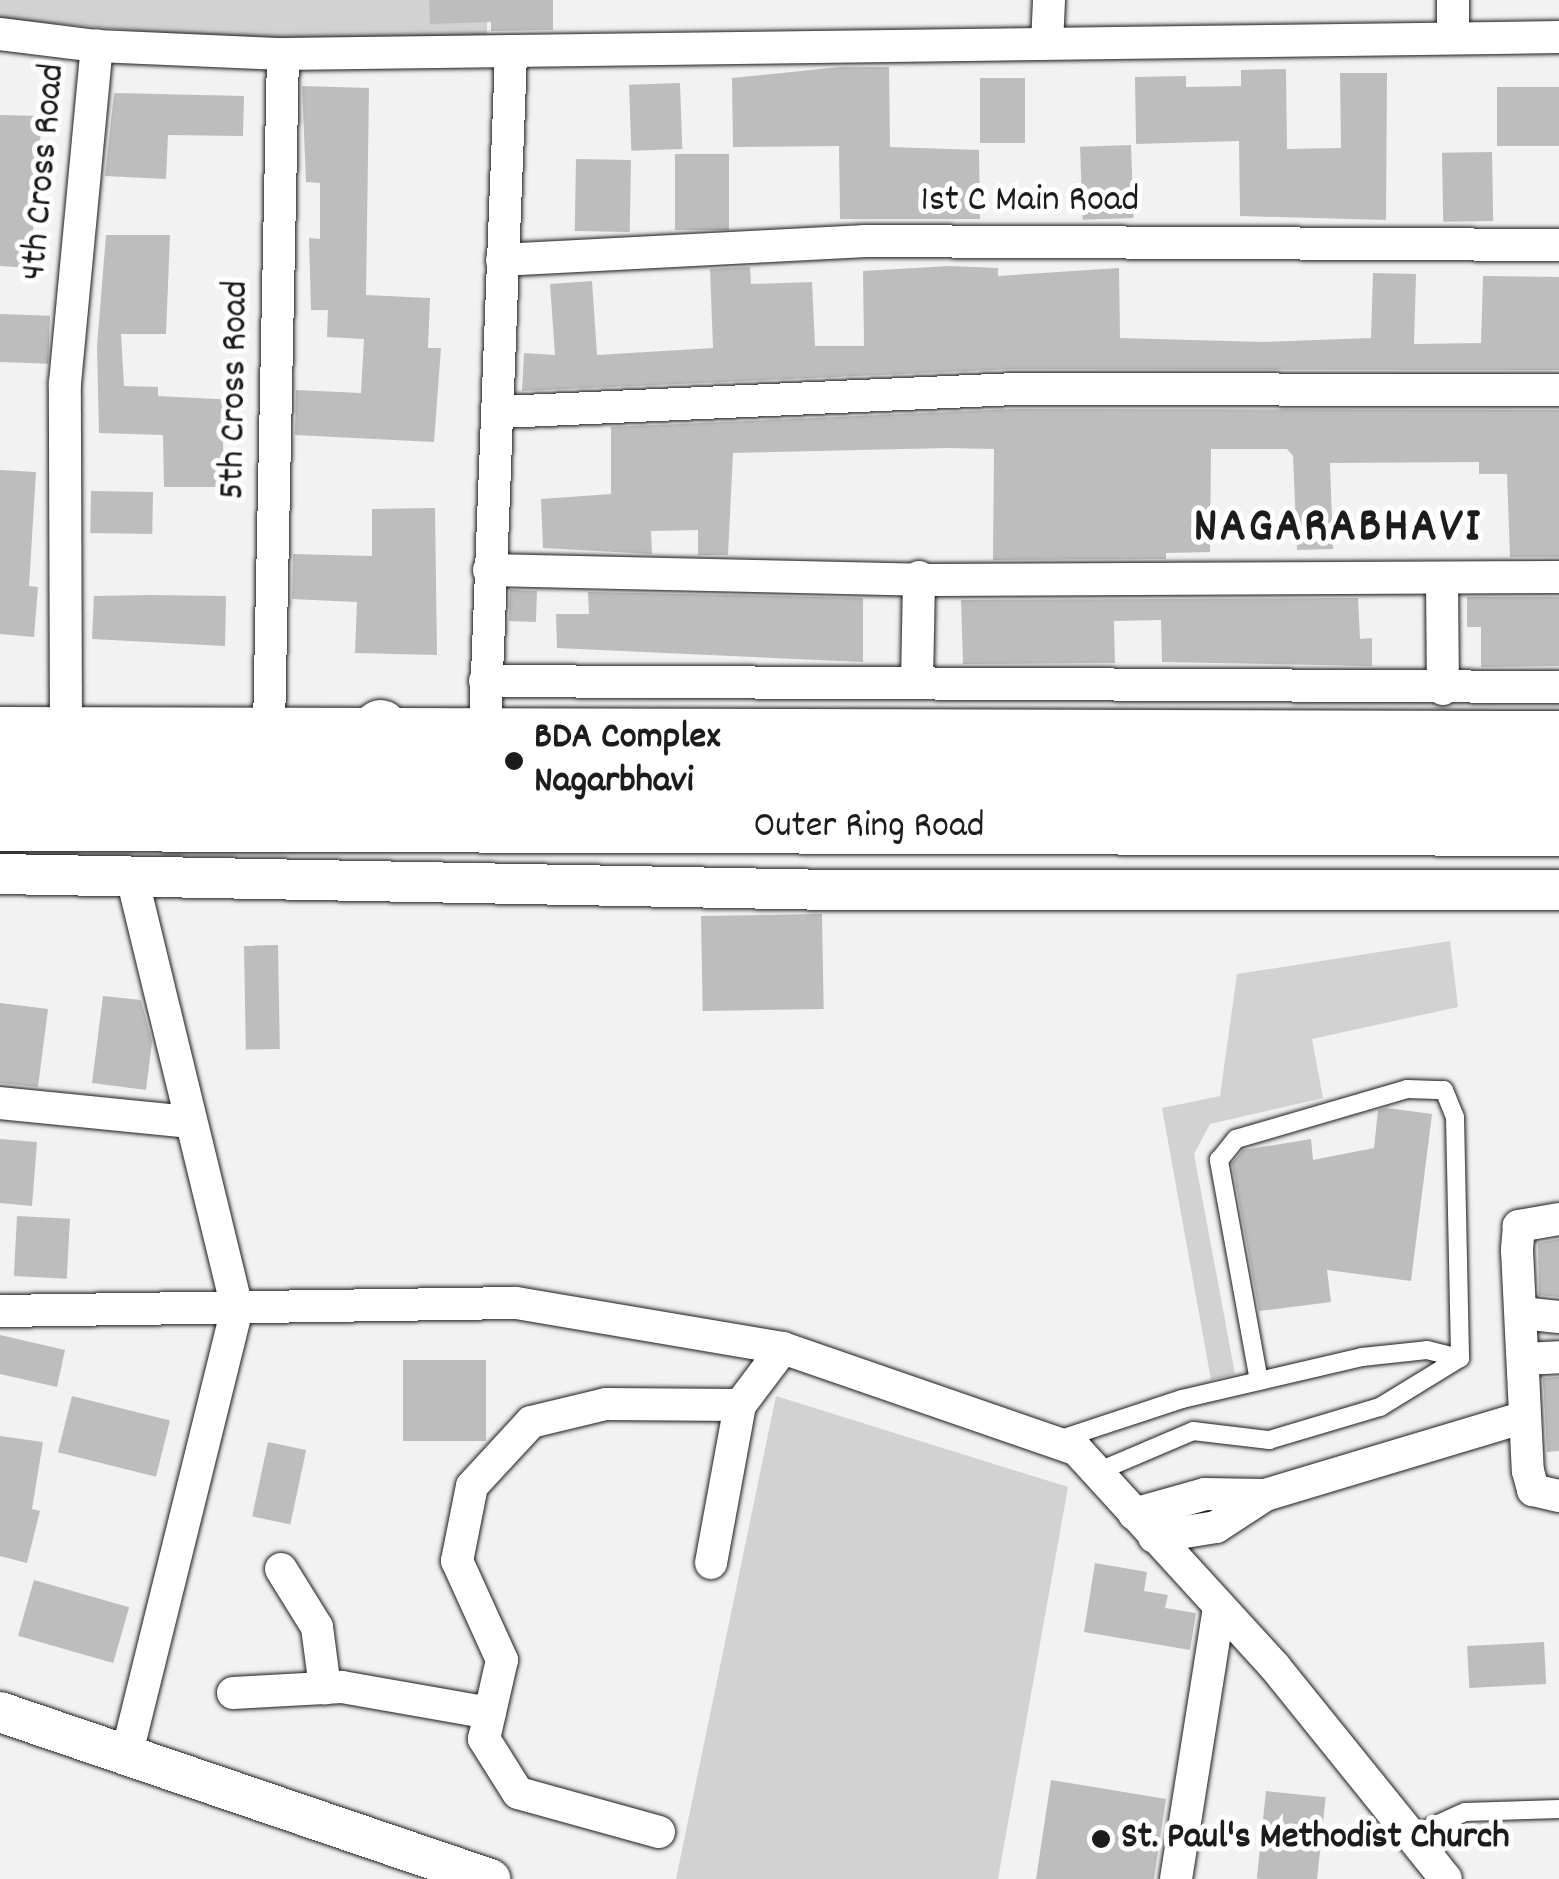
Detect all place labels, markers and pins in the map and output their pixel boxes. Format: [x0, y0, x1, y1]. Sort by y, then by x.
place label: BDA Complex Nagarbhavi [534, 716, 720, 806]
marker: BDA Complex Nagarbhavi [503, 750, 525, 772]
place label: St. Paul's Methodist Church [1121, 1816, 1510, 1862]
marker: St. Paul's Methodist Church [1090, 1828, 1112, 1850]

